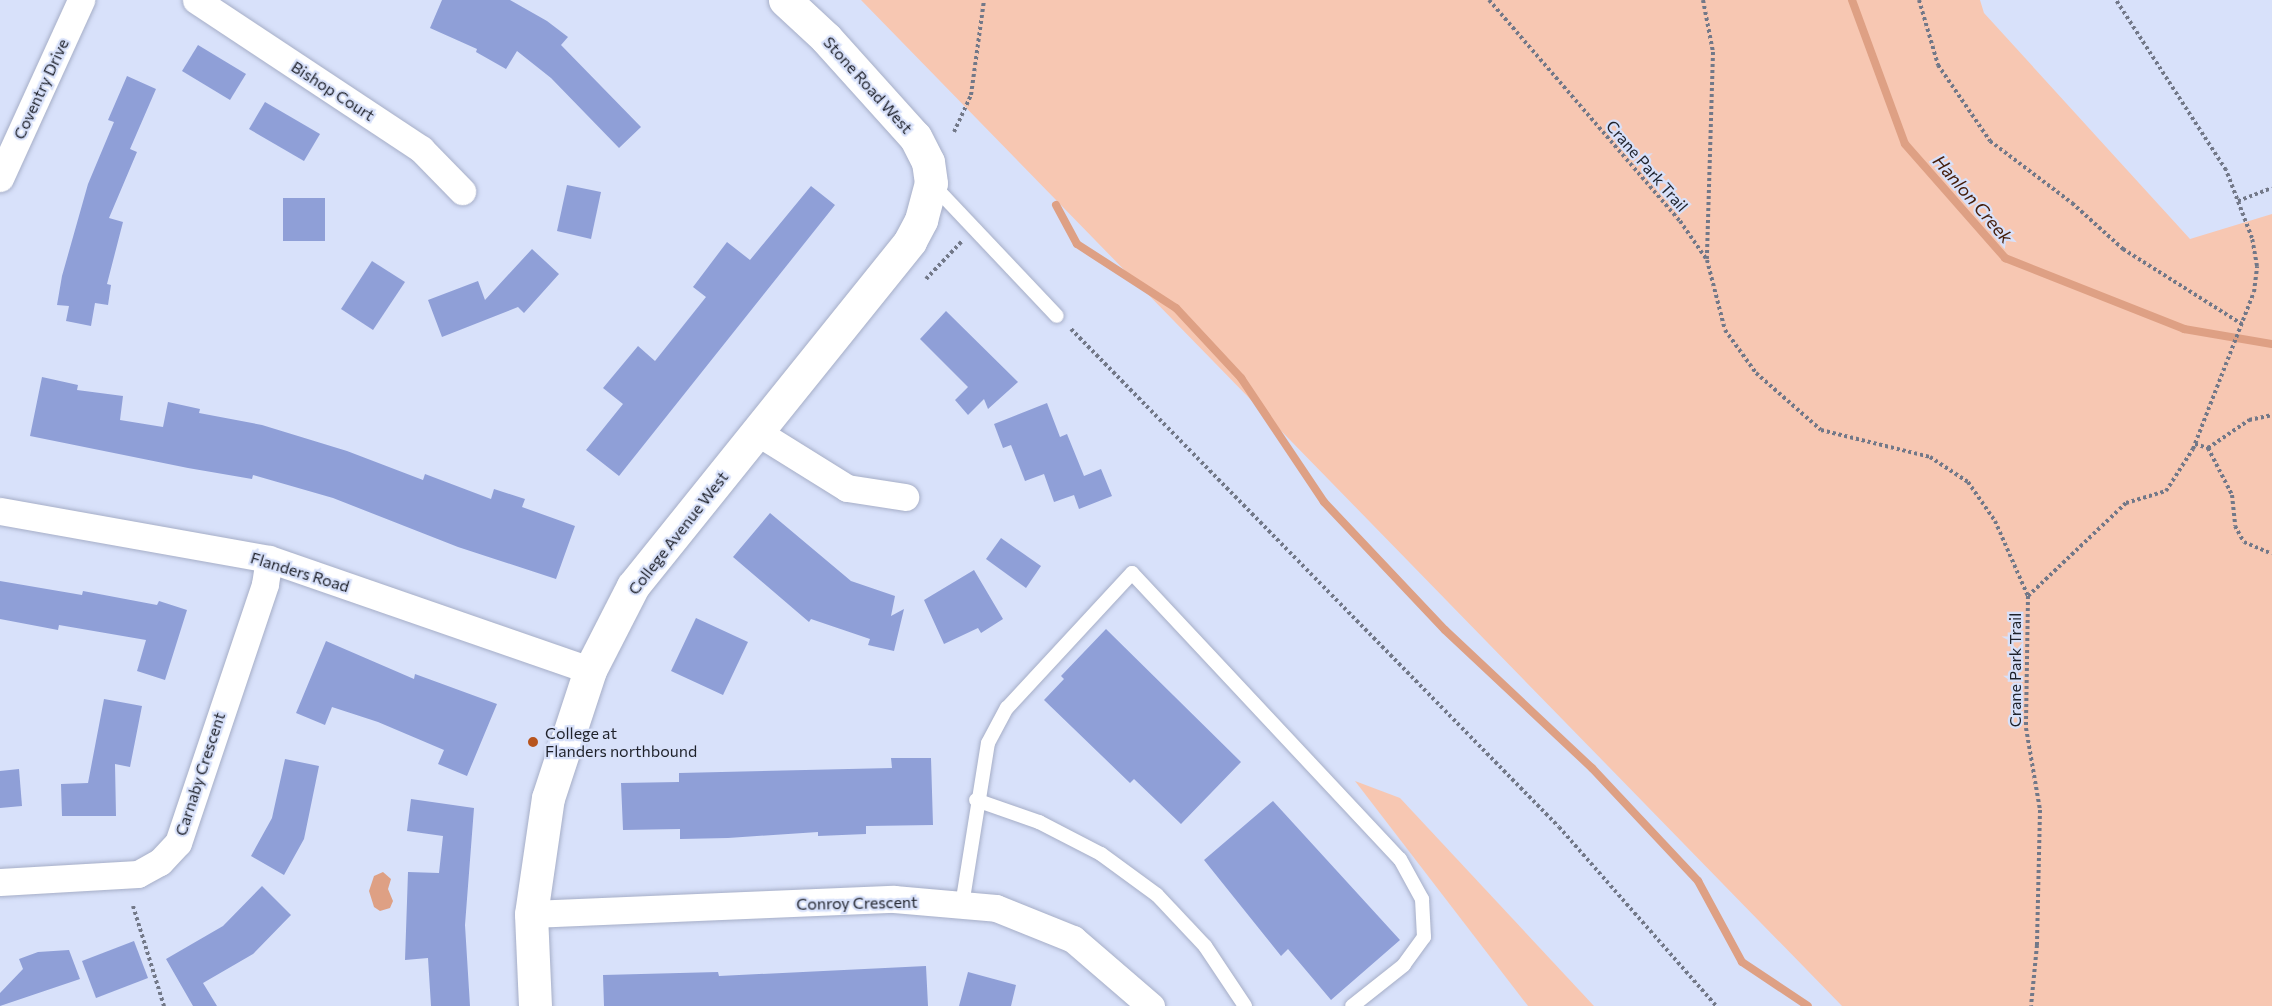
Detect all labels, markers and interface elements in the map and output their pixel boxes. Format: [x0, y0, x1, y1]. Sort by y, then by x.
street label: Stone Road West [819, 33, 917, 137]
street label: Coventry Drive [9, 36, 73, 142]
street label: Bishop Court [288, 57, 378, 125]
street label: Crane Park Trail [1602, 117, 1692, 215]
water label: Hanlon Creek [1929, 150, 2017, 248]
street label: College Avenue West [624, 468, 732, 598]
street label: Flanders Road [248, 548, 352, 596]
street label: Crane Park Trail [2005, 613, 2025, 727]
street label: Carnaby Crescent [171, 710, 229, 838]
place label: College at Flanders northbound [545, 723, 697, 761]
marker: College at Flanders northbound [526, 735, 540, 749]
street label: Conroy Crescent [796, 892, 918, 914]

